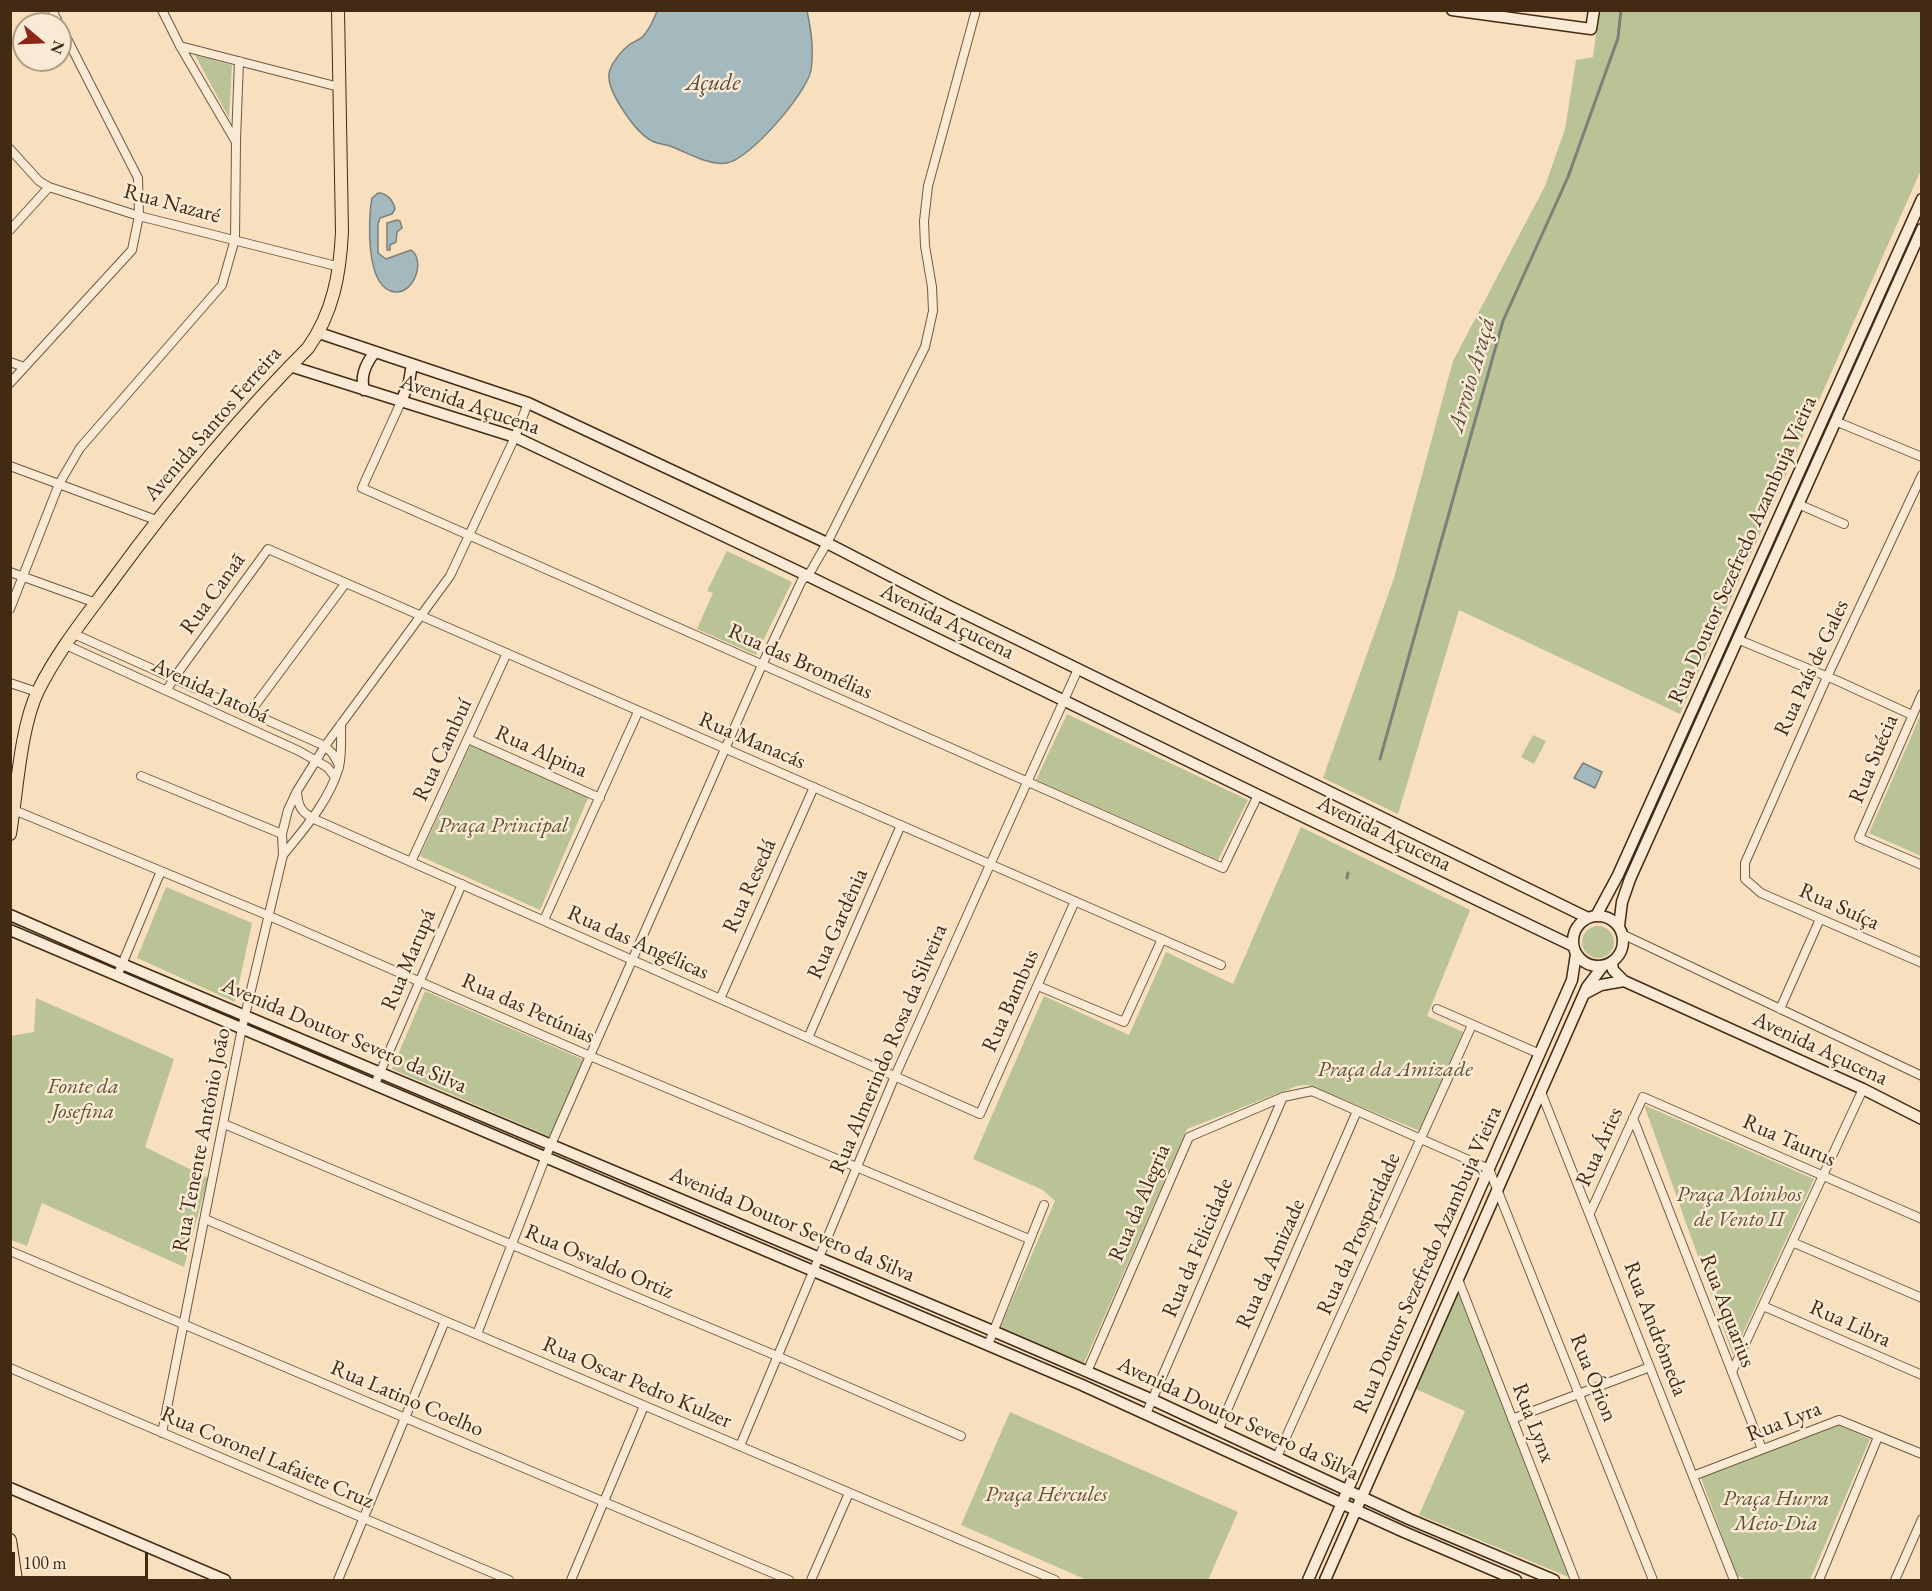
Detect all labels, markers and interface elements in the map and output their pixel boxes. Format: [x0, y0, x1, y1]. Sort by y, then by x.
north arrow [12, 12, 72, 72]
text: N [46, 38, 70, 57]
water label: Açude [686, 69, 740, 97]
street label: Rua Nazaré [121, 178, 223, 230]
water label: Arroio Araçá [1442, 314, 1502, 436]
street label: Avenida Santos Ferreira [139, 341, 287, 507]
street label: Avenida Açucena [397, 369, 543, 441]
street label: Rua Doutor Sezefredo Azambuja Vieira [1663, 392, 1823, 708]
street label: Rua Canaã [175, 548, 251, 640]
street label: Avenida Açucena [876, 578, 1018, 666]
street label: Rua País de Gales [1769, 596, 1855, 740]
street label: Rua das Bromélias [724, 618, 876, 706]
street label: Avenida Jatobá [147, 652, 273, 730]
street label: Rua Cambuí [408, 694, 478, 806]
street label: Rua Manacás [695, 707, 809, 775]
street label: Rua Suécia [1844, 711, 1904, 807]
street label: Rua Alpina [491, 720, 591, 784]
street label: Avenida Açucena [1313, 790, 1455, 878]
park label: Praça Principal [438, 813, 568, 839]
street label: Rua Resedá [718, 835, 782, 937]
street label: Rua Gardênia [802, 865, 874, 983]
street label: Rua Suíça [1795, 878, 1883, 936]
street label: Rua das Angélicas [563, 900, 713, 986]
street label: Rua Marupá [376, 905, 442, 1015]
street label: Rua Almerindo Rosa da Silveira [824, 920, 954, 1178]
street label: Rua Bambus [977, 946, 1045, 1056]
street label: Rua das Petúnias [457, 968, 599, 1050]
street label: Avenida Doutor Severo da Silva [217, 972, 471, 1100]
street label: Avenida Açucena [1748, 1006, 1892, 1092]
street label: Rua Tenente Antônio João [167, 1026, 237, 1254]
park label: Praça da Amizade [1317, 1057, 1473, 1083]
park label: Fonte da Josefina [47, 1074, 119, 1126]
street label: Rua Doutor Sezefredo Azambuja Vieira [1348, 1102, 1508, 1418]
street label: Rua Áries [1571, 1103, 1629, 1191]
street label: Rua Taurus [1738, 1109, 1840, 1173]
street label: Rua da Alegria [1103, 1140, 1177, 1266]
street label: Rua da Prosperidade [1311, 1149, 1407, 1319]
street label: Avenida Doutor Severo da Silva [665, 1161, 919, 1289]
street label: Rua da Felicidade [1157, 1174, 1239, 1322]
park label: Praça Moinhos de Vento II [1676, 1182, 1802, 1234]
street label: Rua da Amizade [1231, 1195, 1311, 1333]
street label: Rua Osvaldo Ortiz [521, 1219, 677, 1305]
street label: Rua Aquarius [1693, 1251, 1761, 1371]
street label: Rua Andrômeda [1617, 1258, 1693, 1400]
street label: Rua Libra [1805, 1294, 1895, 1354]
street label: Rua Órion [1563, 1330, 1623, 1426]
street label: Rua Oscar Pedro Kulzer [539, 1331, 735, 1435]
street label: Avenida Doutor Severo da Silva [1113, 1351, 1363, 1487]
street label: Rua Latino Coelho [326, 1355, 488, 1443]
street label: Rua Lynx [1506, 1380, 1560, 1466]
street label: Rua Lyra [1743, 1396, 1825, 1448]
street label: Rua Coronel Lafaiete Cruz [157, 1401, 377, 1515]
park label: Praça Hércules [985, 1482, 1107, 1508]
park label: Praça Hurra Meio-Dia [1723, 1486, 1829, 1538]
scale bar [15, 1540, 152, 1578]
text: 100 m [23, 1551, 67, 1574]

